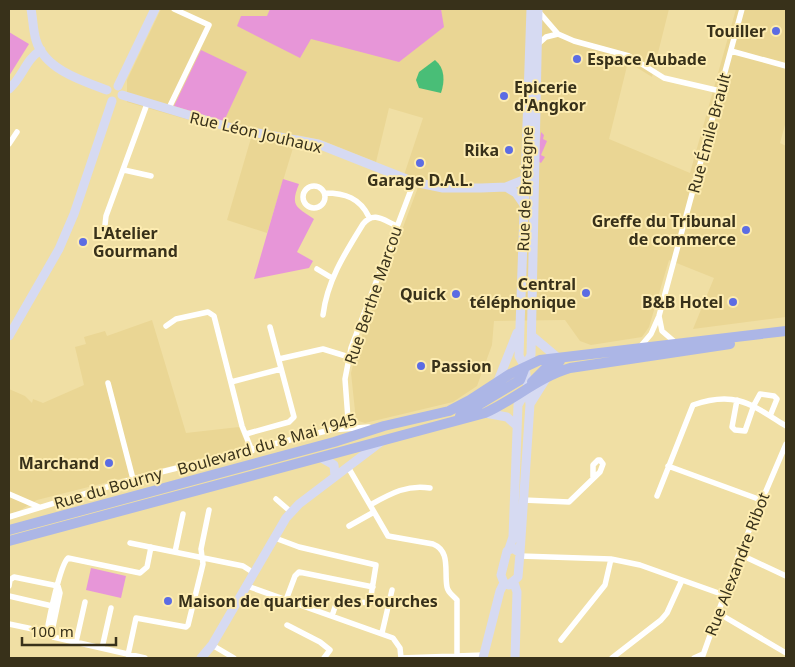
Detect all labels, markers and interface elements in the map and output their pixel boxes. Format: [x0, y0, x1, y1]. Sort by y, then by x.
place label: Touiller [706, 20, 766, 42]
marker: Touiller [770, 25, 782, 37]
place label: Espace Aubade [587, 48, 707, 70]
marker: Espace Aubade [571, 53, 583, 65]
street label: Rue Émile Brault [682, 70, 736, 196]
place label: Epicerie d'Angkor [514, 76, 586, 116]
marker: Epicerie d'Angkor [498, 90, 510, 102]
street label: Rue Léon Jouhaux [188, 106, 325, 158]
street label: Rue de Bretagne [512, 126, 538, 252]
place label: Rika [464, 139, 499, 161]
marker: Rika [503, 144, 515, 156]
marker: Garage D.A.L. [414, 157, 426, 169]
place label: Garage D.A.L. [367, 169, 473, 191]
place label: Greffe du Tribunal de commerce [592, 210, 736, 250]
place label: L'Atelier Gourmand [93, 222, 178, 262]
street label: Rue Berthe Marcou [339, 223, 407, 367]
marker: Greffe du Tribunal de commerce [740, 224, 752, 236]
marker: L'Atelier Gourmand [77, 236, 89, 248]
place label: Central téléphonique [469, 273, 576, 313]
place label: Quick [400, 283, 446, 305]
marker: Central téléphonique [580, 287, 592, 299]
marker: Quick [450, 288, 462, 300]
place label: B&B Hotel [642, 291, 723, 313]
marker: B&B Hotel [727, 296, 739, 308]
place label: Passion [431, 355, 492, 377]
marker: Passion [415, 360, 427, 372]
street label: Boulevard du 8 Mai 1945 [175, 408, 359, 480]
place label: Marchand [19, 452, 99, 474]
marker: Marchand [103, 457, 115, 469]
street label: Rue du Bourny [51, 462, 165, 514]
street label: Rue Alexandre Ribot [699, 489, 775, 639]
place label: Maison de quartier des Fourches [178, 590, 438, 612]
marker: Maison de quartier des Fourches [162, 595, 174, 607]
scale bar [22, 614, 116, 646]
text: 100 m [30, 621, 74, 641]

